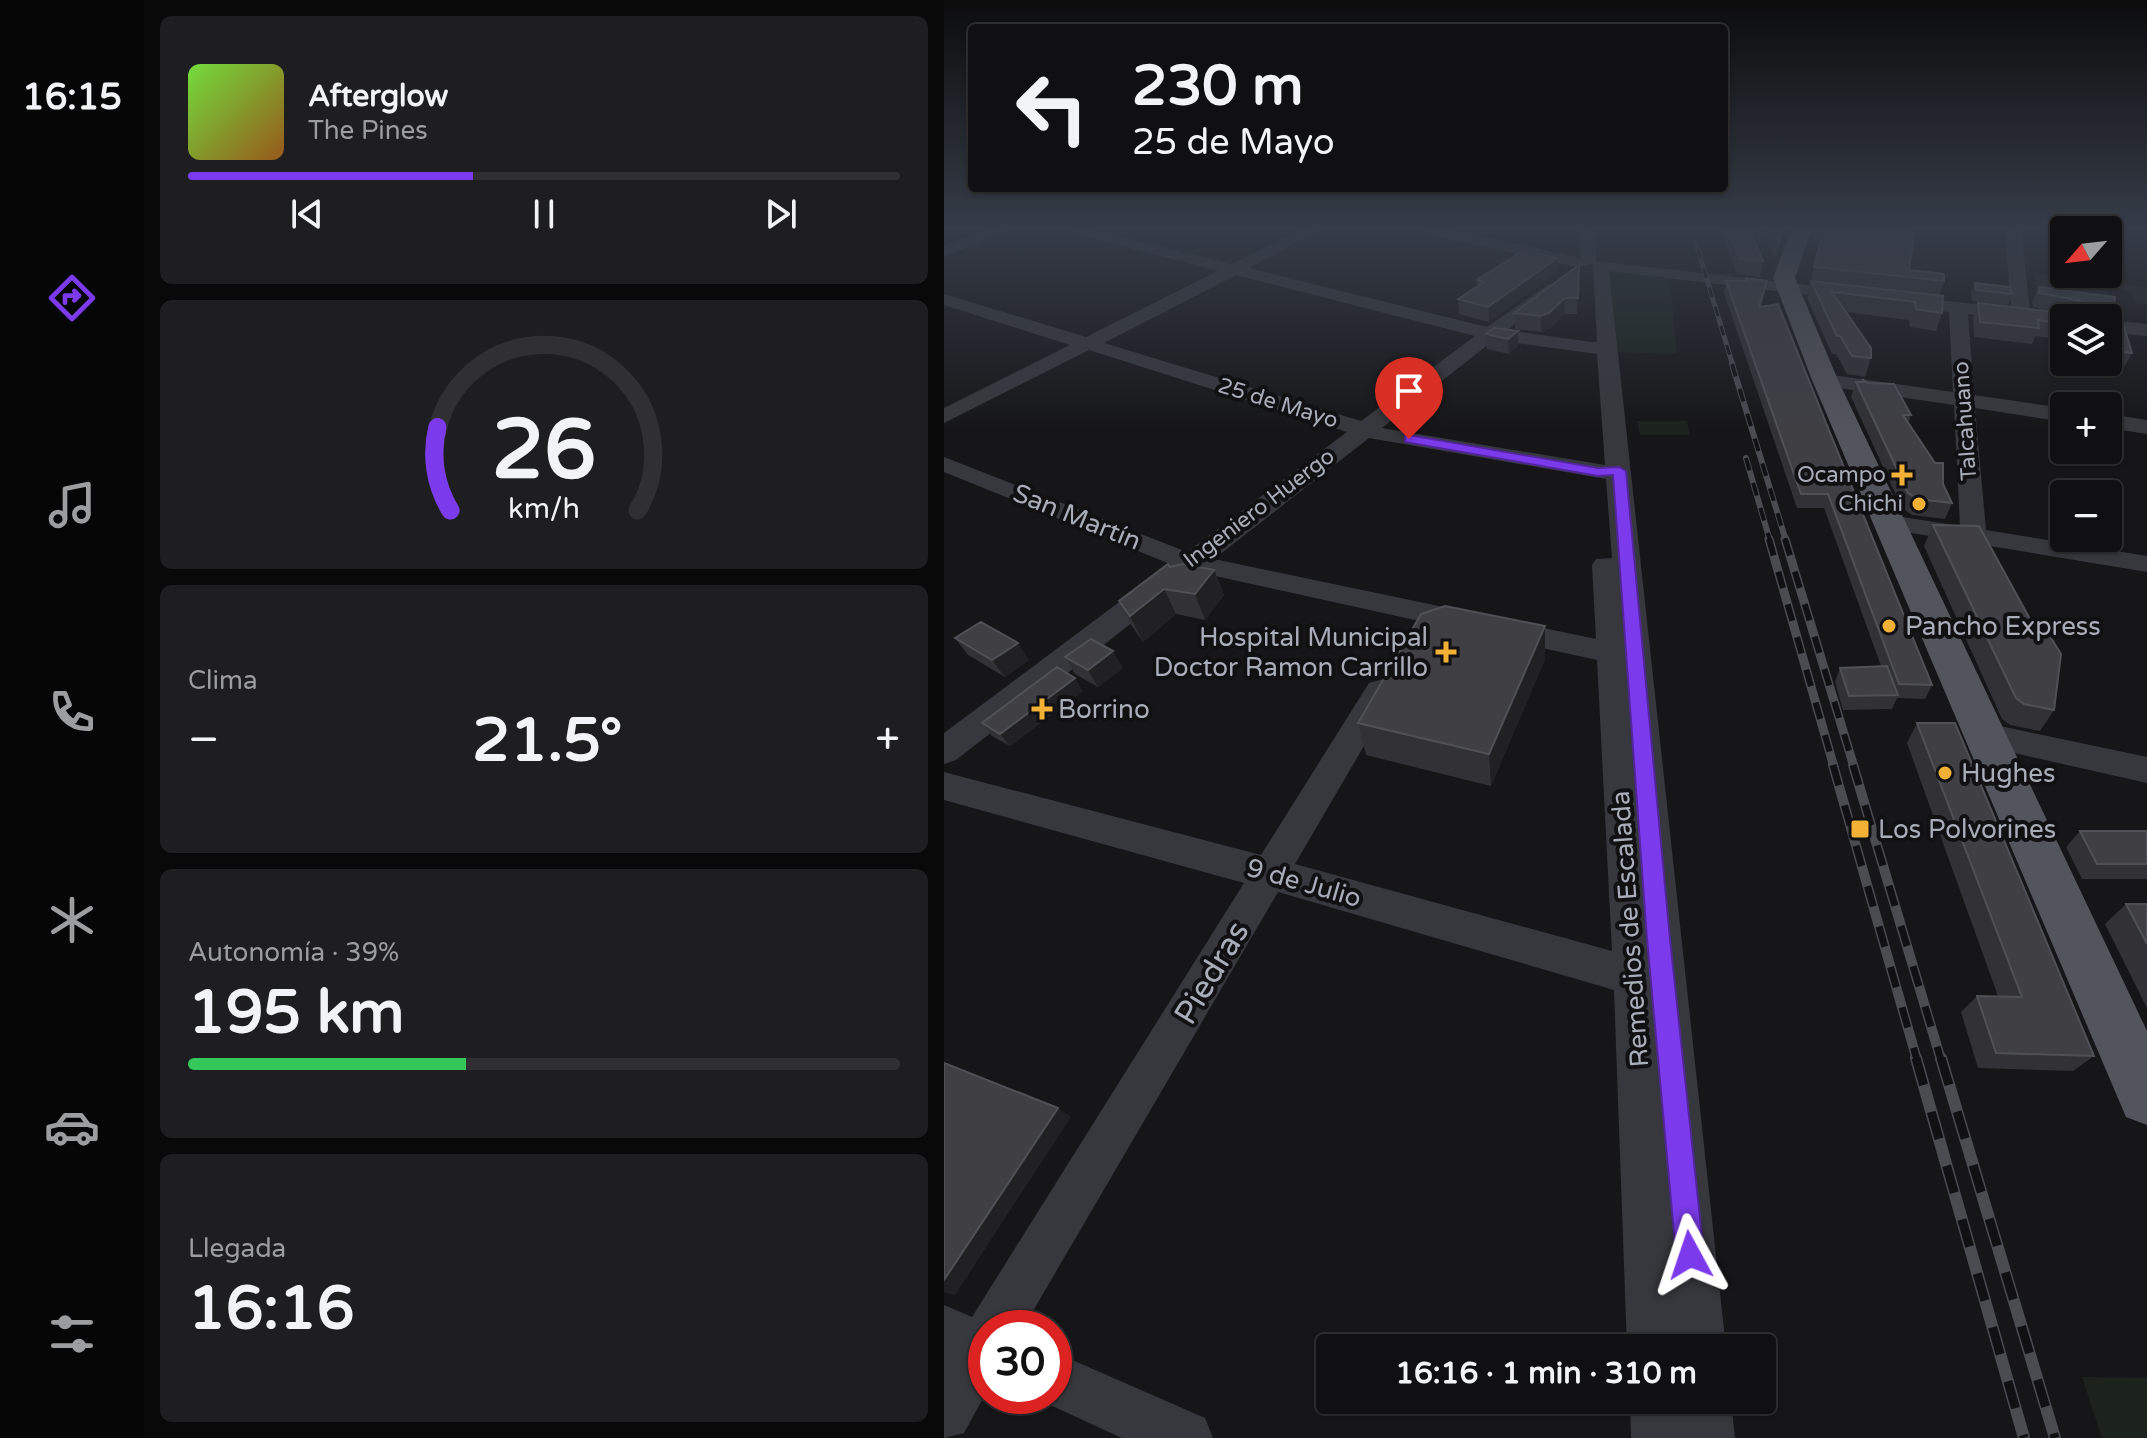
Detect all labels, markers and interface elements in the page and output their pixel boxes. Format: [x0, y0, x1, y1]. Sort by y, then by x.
text: 230 m [1132, 53, 1303, 120]
icon: left [1000, 56, 1104, 160]
text: 16:15 [22, 76, 122, 119]
text: Afterglow [308, 78, 448, 115]
text: The Pines [308, 115, 428, 146]
text: 25 de Mayo [1132, 121, 1335, 164]
icon: previous [285, 192, 329, 236]
icon: pause [522, 192, 566, 236]
icon: next [759, 192, 803, 236]
north arrow [2050, 216, 2122, 288]
map controls [2050, 216, 2122, 552]
icon: directions [44, 270, 100, 326]
button: layers [2050, 304, 2122, 376]
pin [1375, 357, 1443, 439]
street label: Talcahuano [1948, 361, 1982, 481]
icon: arrive [1387, 369, 1431, 413]
street label: 25 de Mayo [1215, 372, 1341, 434]
button: + [2050, 392, 2122, 464]
text: 26 [492, 400, 596, 500]
street label: Ingeniero Huergo [1179, 443, 1339, 573]
place label: Ocampo [1797, 462, 1886, 488]
marker: Ocampo [1893, 466, 1911, 484]
icon: music [44, 477, 100, 533]
street label: San Martín [1009, 477, 1145, 557]
button: − [2050, 480, 2122, 552]
place label: Chichi [1838, 491, 1903, 517]
text: km/h [508, 492, 580, 526]
marker: Chichi [1910, 495, 1928, 513]
place label: Pancho Express [1905, 611, 2101, 642]
marker: Pancho Express [1880, 617, 1898, 635]
place label: Hospital Municipal Doctor Ramon Carrillo [1154, 622, 1428, 683]
marker: Hospital Municipal Doctor Ramon Carrillo [1435, 641, 1457, 663]
text: Clima [188, 665, 258, 696]
icon: phone [44, 684, 100, 740]
place label: Borrino [1058, 694, 1150, 725]
marker: Borrino [1033, 700, 1051, 718]
text: 21.5° [472, 705, 622, 777]
text: − [188, 714, 219, 767]
text: + [875, 714, 900, 767]
place label: Hughes [1961, 758, 2056, 789]
marker: Hughes [1936, 764, 1954, 782]
street label: Remedios de Escalada [1605, 790, 1655, 1068]
place label: Los Polvorines [1878, 814, 2056, 845]
marker: Los Polvorines [1849, 818, 1871, 840]
street label: 9 de Julio [1243, 852, 1365, 914]
icon: climate [44, 892, 100, 948]
street label: Piedras [1167, 915, 1257, 1031]
text: Autonomía · 39% [188, 937, 399, 968]
text: 195 km [188, 977, 404, 1049]
icon: car [44, 1099, 100, 1155]
position arrow [1648, 1213, 1732, 1297]
text: Llegada [188, 1233, 286, 1264]
text: 16:16 [188, 1273, 354, 1345]
icon: filters [44, 1306, 100, 1362]
speed limit sign: 30 [968, 1310, 1072, 1414]
text: 16:16 · 1 min · 310 m [1395, 1355, 1697, 1392]

